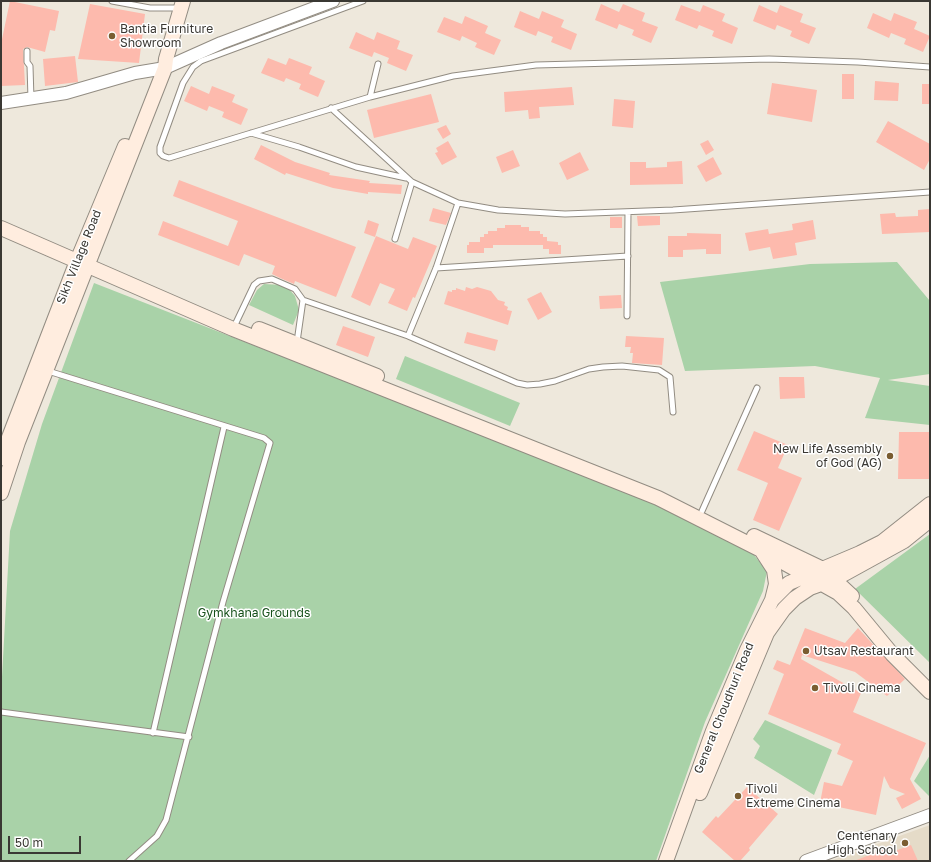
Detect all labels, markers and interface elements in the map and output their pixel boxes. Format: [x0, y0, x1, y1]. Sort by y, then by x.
place label: Bantia Furniture Showroom [120, 22, 213, 50]
marker: Bantia Furniture Showroom [107, 31, 117, 41]
street label: Sikh Village Road [53, 208, 105, 306]
place label: New Life Assembly of God (AG) [773, 442, 882, 470]
marker: New Life Assembly of God (AG) [885, 451, 895, 461]
park label: Gymkhana Grounds [198, 606, 310, 620]
street label: General Choudhuri Road [691, 640, 757, 776]
place label: Utsav Restaurant [814, 644, 914, 658]
marker: Utsav Restaurant [801, 646, 811, 656]
place label: Tivoli Cinema [823, 681, 901, 695]
marker: Tivoli Cinema [810, 683, 820, 693]
place label: Tivoli Extreme Cinema [746, 782, 840, 810]
marker: Tivoli Extreme Cinema [733, 791, 743, 801]
scale bar [10, 828, 83, 854]
place label: Centenary High School [827, 829, 897, 857]
text: 50 m [15, 835, 43, 850]
marker: Centenary High School [900, 838, 910, 848]

